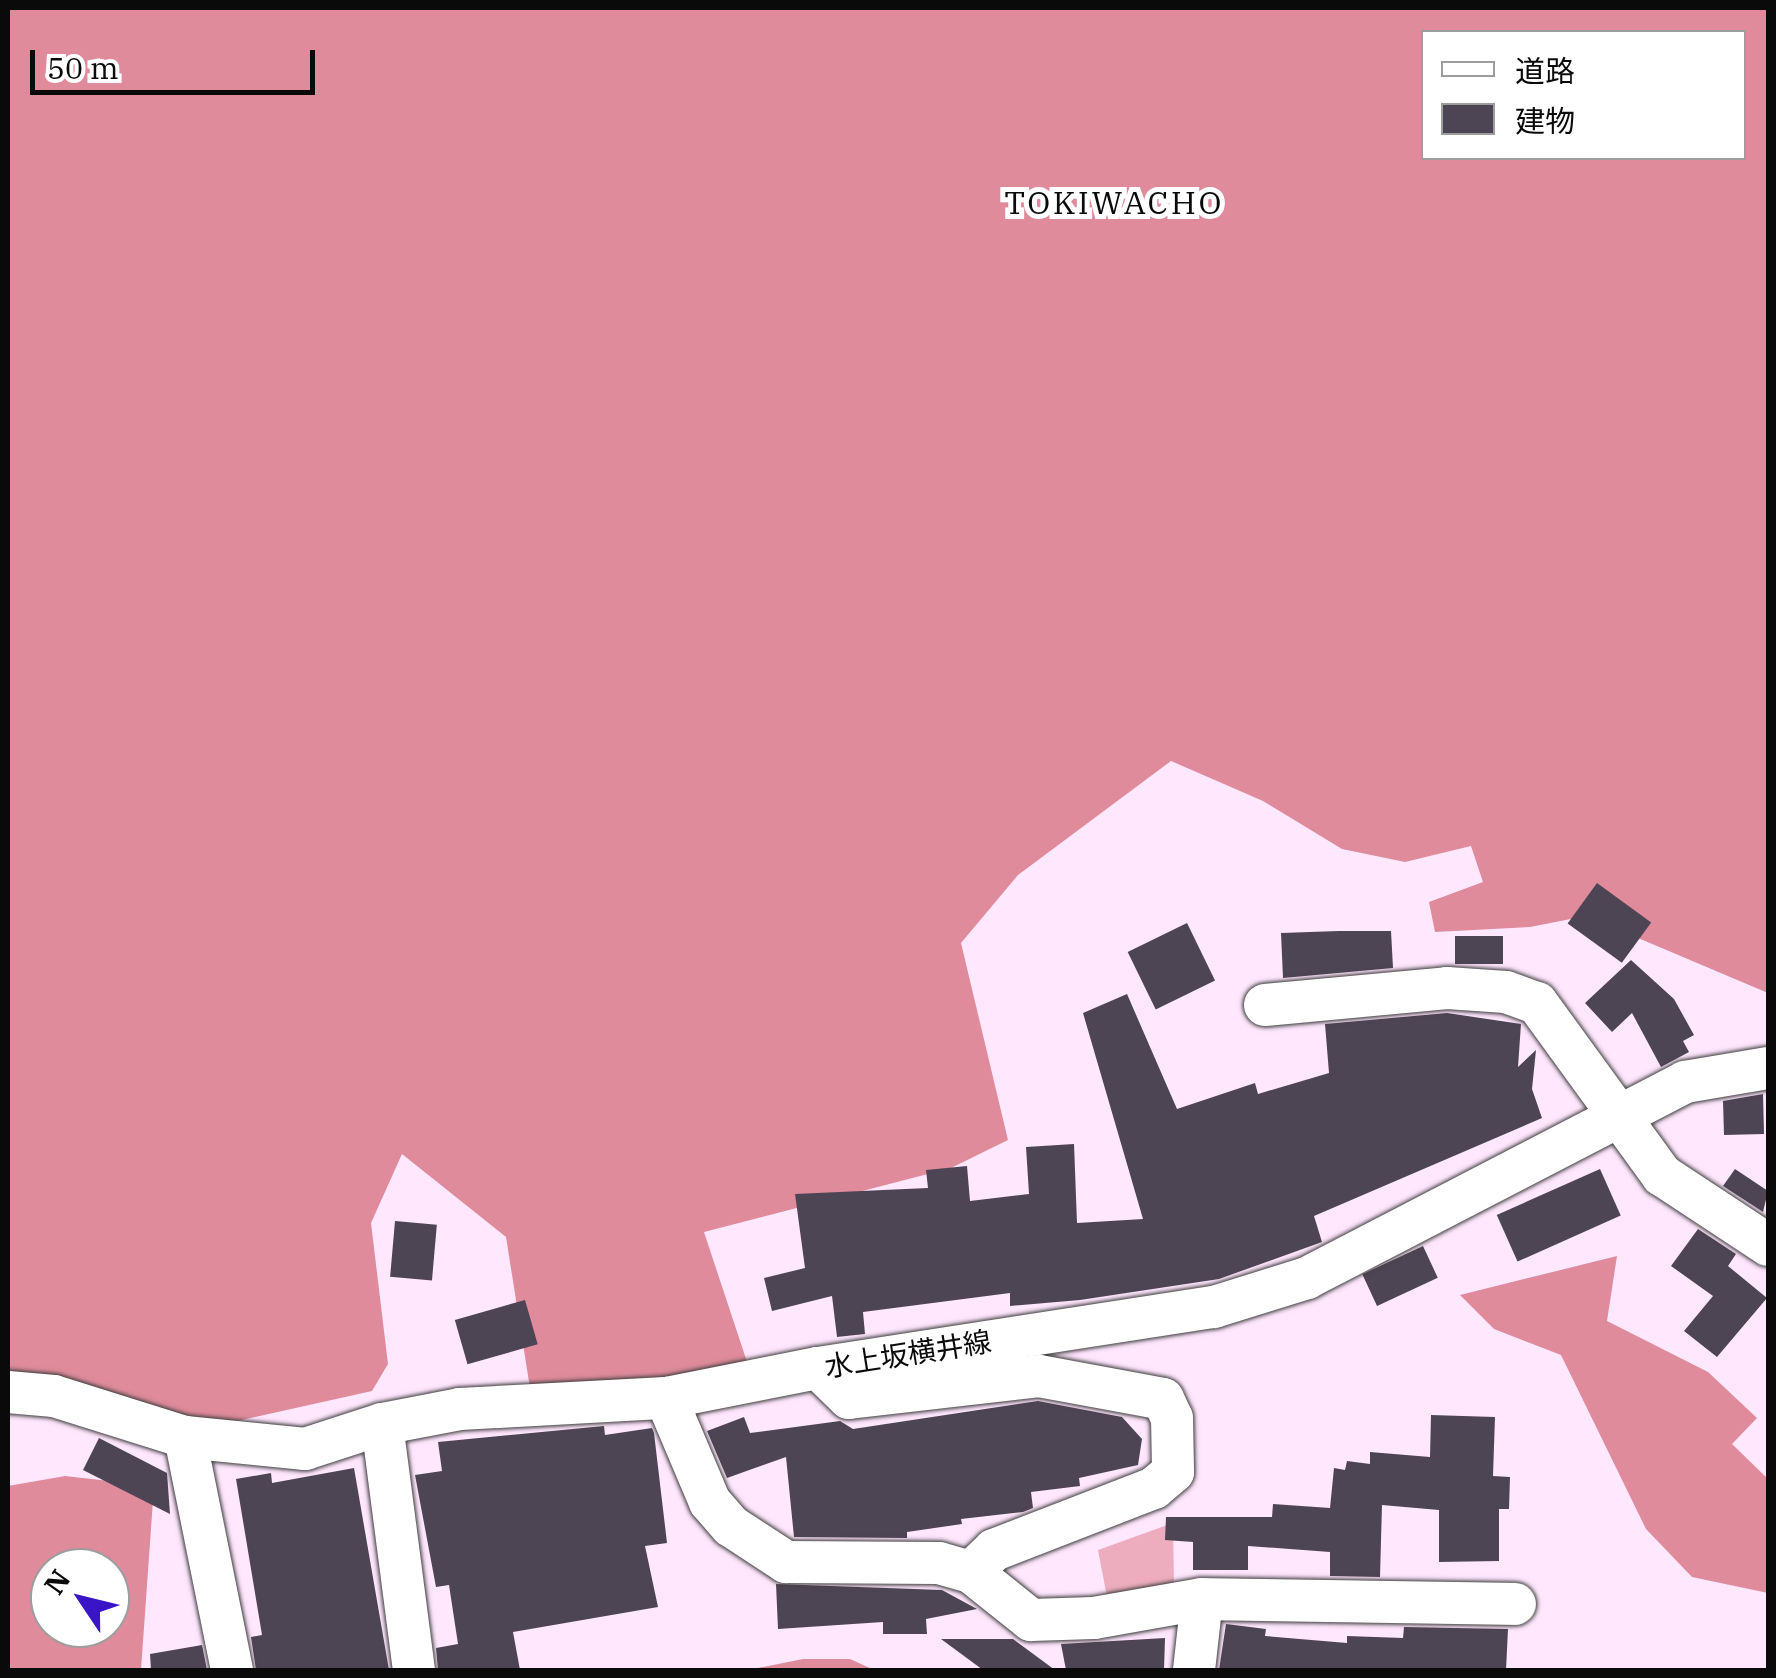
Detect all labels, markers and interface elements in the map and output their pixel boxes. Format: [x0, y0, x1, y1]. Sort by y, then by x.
scale bar [35, 30, 320, 92]
legend [1421, 30, 1746, 160]
text: 50 m [47, 48, 119, 87]
text: 道路 [1515, 51, 1575, 90]
text: 建物 [1515, 101, 1575, 140]
district label: TOKIWACHO [1004, 183, 1224, 221]
street label: 水上坂横井線 [822, 1324, 994, 1384]
north arrow [30, 1548, 130, 1648]
text: N [35, 1562, 78, 1601]

